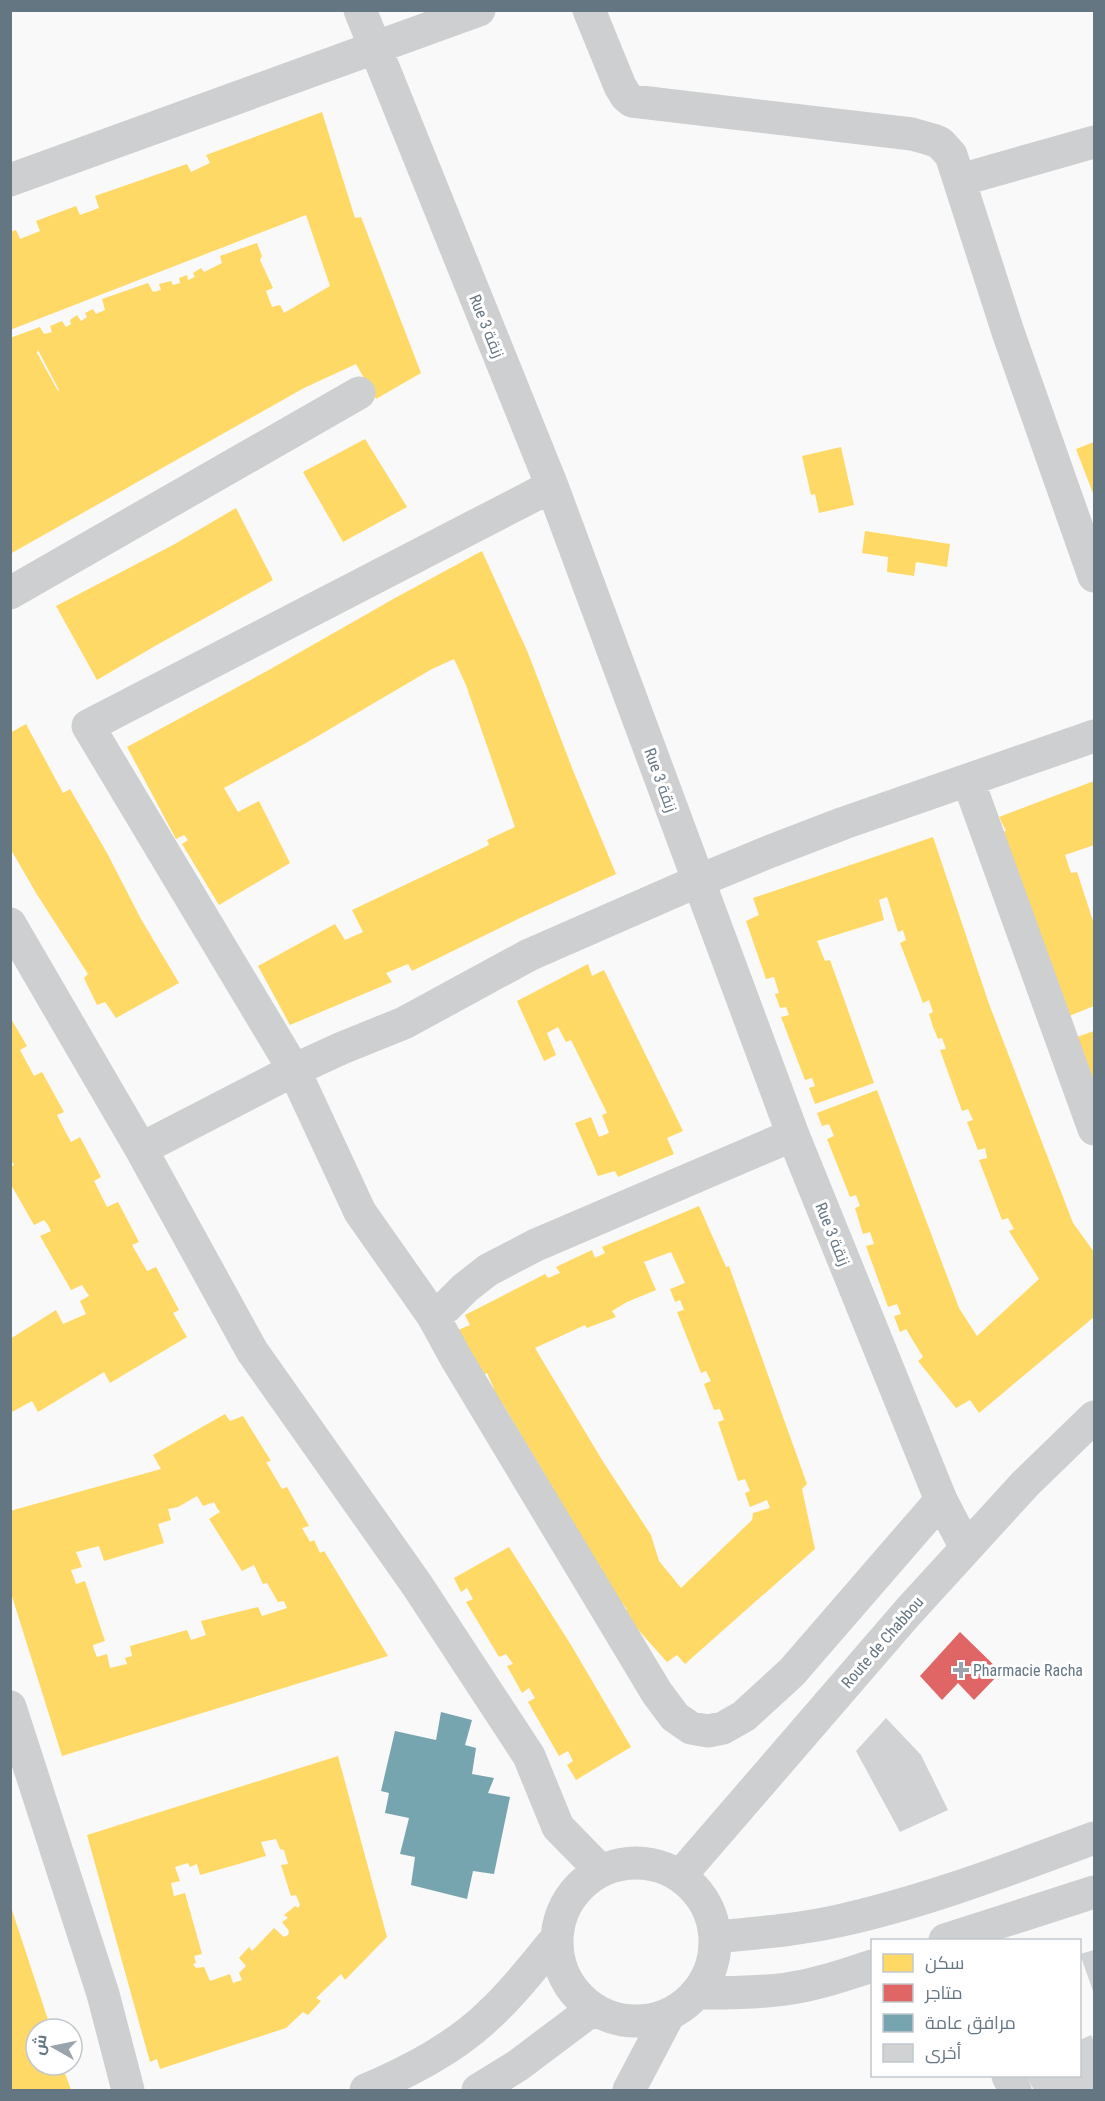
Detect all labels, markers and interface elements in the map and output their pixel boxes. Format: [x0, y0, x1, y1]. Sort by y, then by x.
street label: Rue 3 زنقة [465, 292, 508, 361]
street label: Rue 3 زنقة [640, 745, 681, 815]
street label: Rue 3 زنقة [811, 1200, 854, 1269]
street label: Route de Chabbou [837, 1593, 927, 1692]
place label: Pharmacie Racha [973, 1661, 1083, 1680]
marker: Pharmacie Racha [954, 1663, 968, 1677]
legend [871, 1939, 1081, 2077]
text: سكن [925, 1952, 964, 1974]
text: متاجر [924, 1982, 963, 2004]
text: مرافق عامة [925, 2012, 1016, 2035]
north arrow [24, 2017, 84, 2077]
text: ش [29, 2033, 51, 2056]
text: أخرى [925, 2042, 962, 2064]

